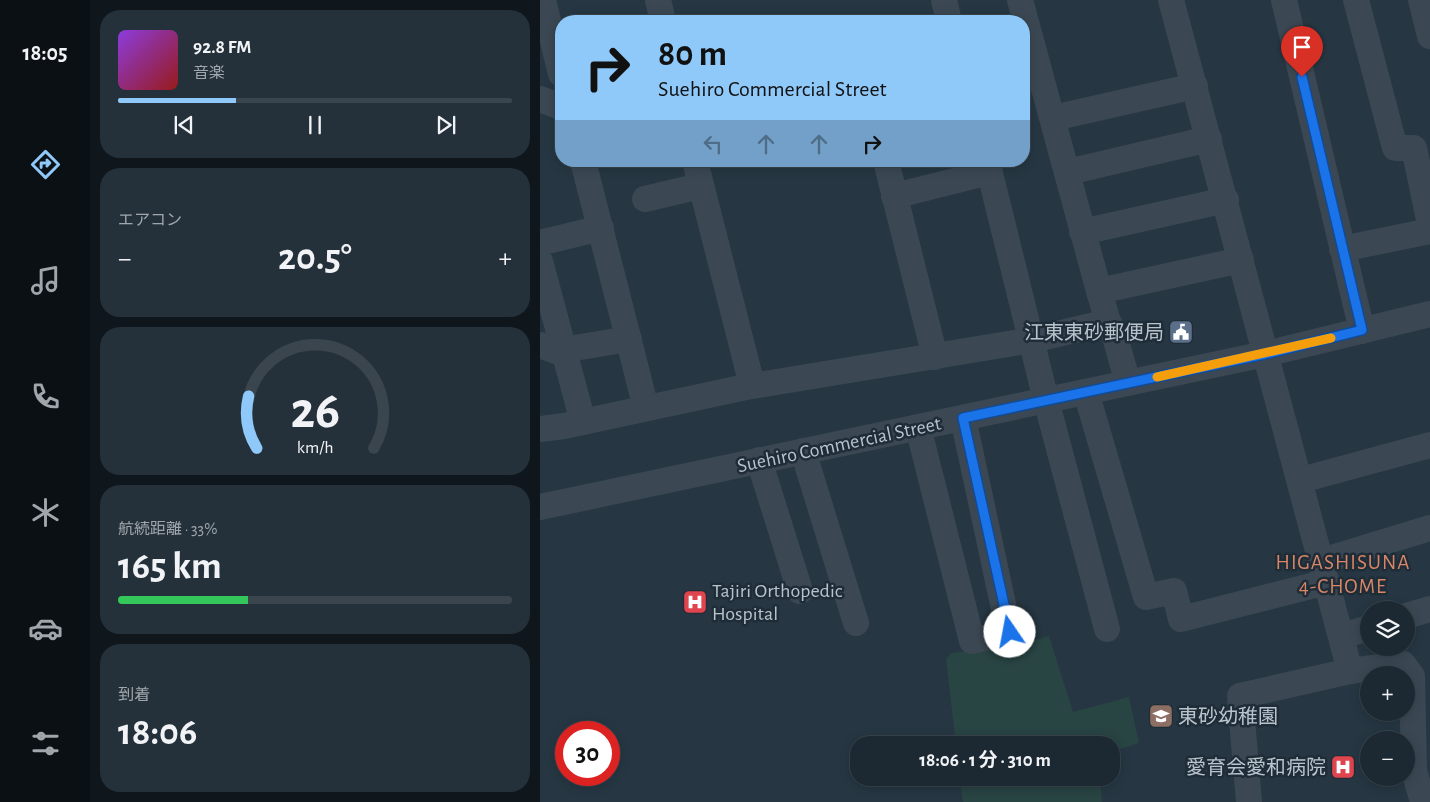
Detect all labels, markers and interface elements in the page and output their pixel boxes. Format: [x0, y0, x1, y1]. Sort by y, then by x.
pin [1281, 26, 1323, 77]
icon: arrive [1288, 33, 1316, 61]
icon: right [575, 35, 640, 100]
text: 80 m [658, 37, 727, 72]
text: 92.8 FM [193, 38, 251, 57]
text: 18:05 [23, 42, 67, 64]
text: 音楽 [193, 65, 225, 81]
text: Suehiro Commercial Street [658, 78, 887, 100]
icon: previous [170, 111, 198, 139]
icon: pause [301, 111, 329, 139]
icon: next [432, 111, 460, 139]
icon: left [699, 130, 727, 158]
icon: ahead [752, 130, 780, 158]
icon: ahead [805, 130, 833, 158]
icon: right [858, 130, 886, 158]
icon: directions [28, 147, 63, 182]
text: エアコン [118, 212, 182, 228]
text: 20.5° [278, 239, 352, 277]
text: − [118, 245, 131, 273]
text: + [499, 245, 512, 273]
icon: music [28, 263, 63, 298]
public building icon: 江東東砂郵便局 [1168, 319, 1194, 345]
place label: 江東東砂郵便局 [1024, 322, 1164, 343]
icon: phone [28, 379, 63, 414]
text: 26 [290, 385, 340, 437]
street label: Suehiro Commercial Street [735, 413, 944, 476]
text: km/h [297, 439, 333, 457]
icon: climate [28, 495, 63, 530]
text: 航続距離 · 33% [118, 521, 217, 537]
text: 165 km [118, 548, 222, 586]
district label: HIGASHISUNA 4-CHOME [1276, 552, 1410, 597]
place label: Tajiri Orthopedic Hospital [712, 581, 843, 624]
hospital icon: Tajiri Orthopedic Hospital [682, 589, 708, 615]
map controls [1360, 601, 1415, 786]
button: layers [1360, 601, 1415, 656]
position arrow [983, 605, 1035, 657]
icon: car [28, 611, 63, 646]
button: + [1360, 666, 1415, 721]
text: 到着 [118, 687, 150, 703]
school or university icon: 東砂幼稚園 [1148, 703, 1174, 729]
place label: 東砂幼稚園 [1178, 706, 1278, 727]
text: 18:06 [118, 714, 197, 752]
speed limit sign: 30 [555, 721, 620, 786]
icon: filters [28, 726, 63, 761]
button: − [1360, 731, 1415, 786]
text: 18:06 · 1 分 · 310 m [919, 751, 1051, 770]
hospital icon: 愛育会愛和病院 [1330, 754, 1356, 780]
place label: 愛育会愛和病院 [1186, 756, 1326, 778]

